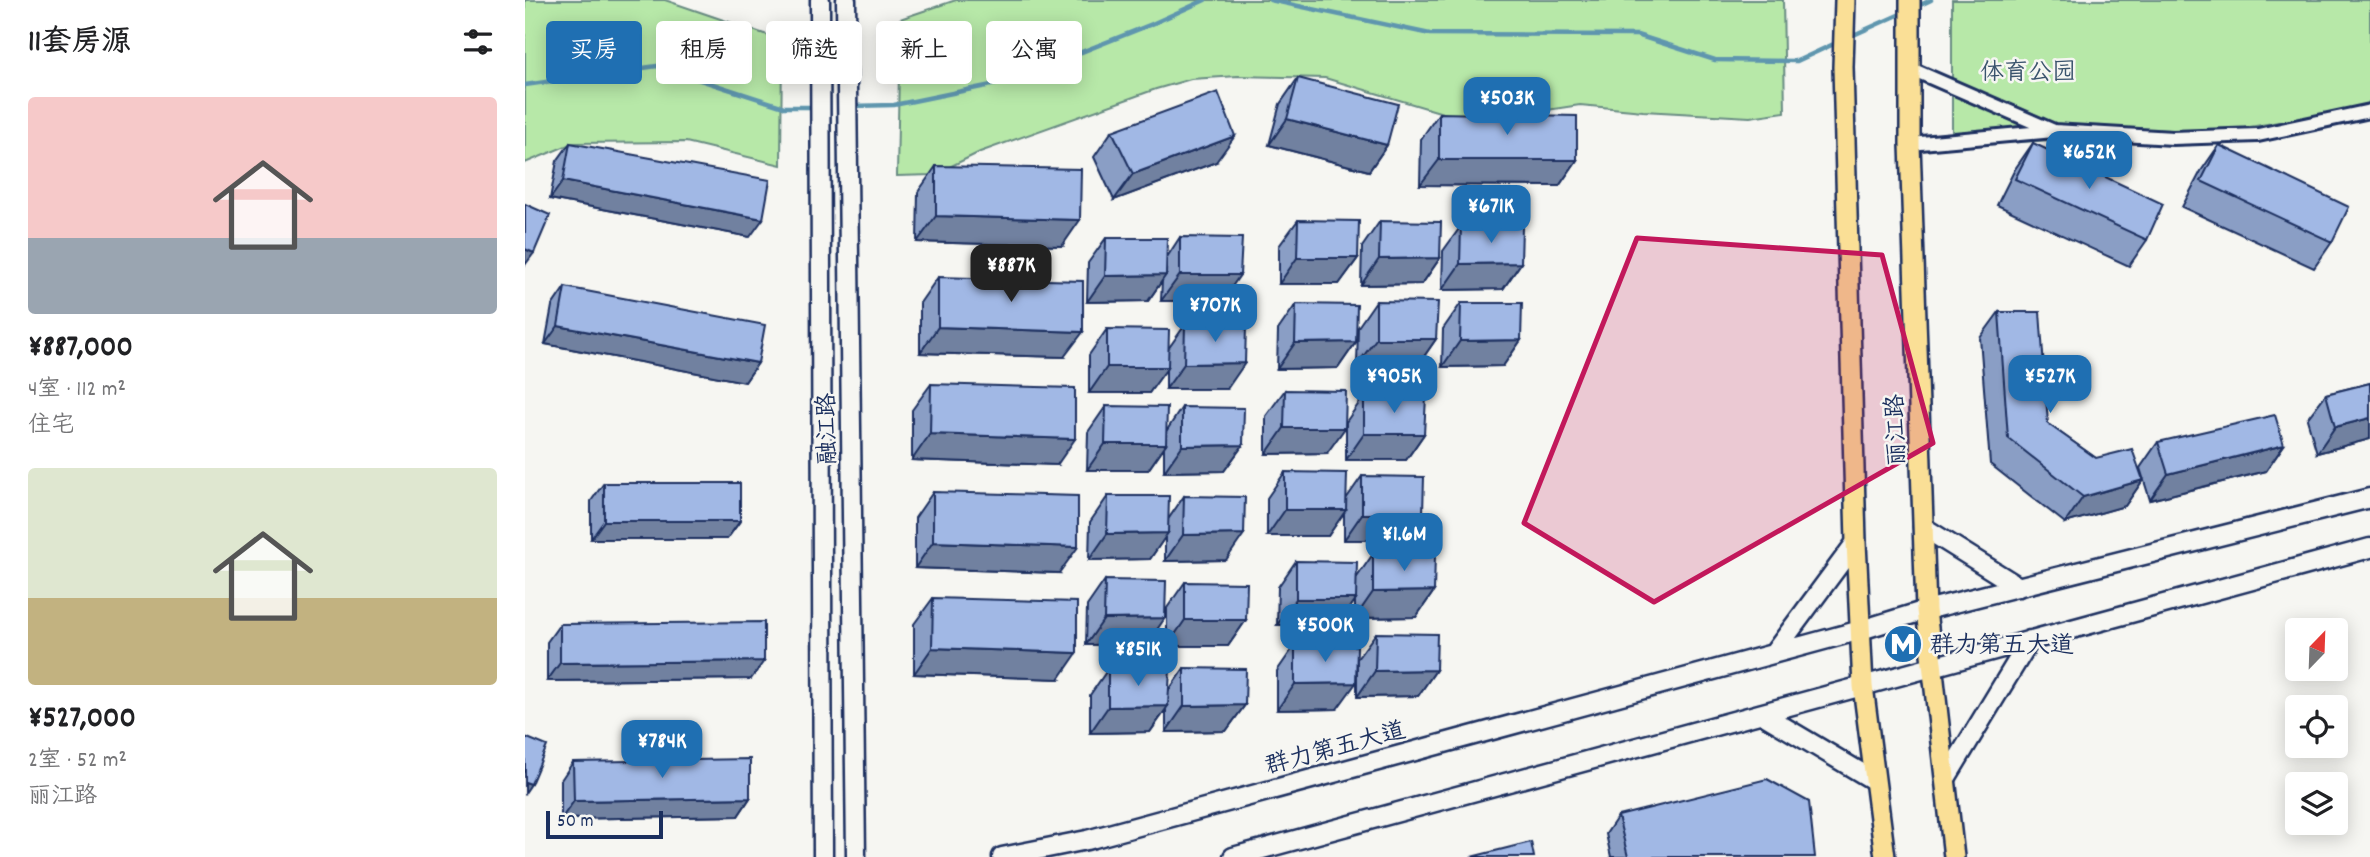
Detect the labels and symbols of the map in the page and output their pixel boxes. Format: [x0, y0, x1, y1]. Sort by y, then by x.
park label: 体育公园 [1980, 57, 2076, 91]
pin: ¥503K [1458, 78, 1556, 137]
pin: ¥652K [2040, 132, 2138, 191]
pin: ¥671K [1442, 186, 1540, 245]
pin: ¥887K [962, 244, 1060, 304]
pin: ¥707K [1166, 284, 1264, 344]
pin: ¥905K [1345, 356, 1443, 415]
pin: ¥527K [2001, 356, 2099, 415]
street label: 融江路 [811, 393, 847, 465]
street label: 丽江路 [1880, 393, 1916, 466]
pin: ¥1.6M [1355, 514, 1453, 573]
pin: ¥500K [1276, 604, 1374, 664]
north arrow [2285, 618, 2349, 681]
metro station icon: 群力第五大道 [1882, 623, 1924, 665]
pin: ¥851K [1089, 628, 1187, 688]
place label: 群力第五大道 [1930, 630, 2074, 664]
street label: 群力第五大道 [1262, 715, 1410, 785]
pin: ¥784K [613, 720, 711, 780]
scale bar [546, 808, 663, 840]

